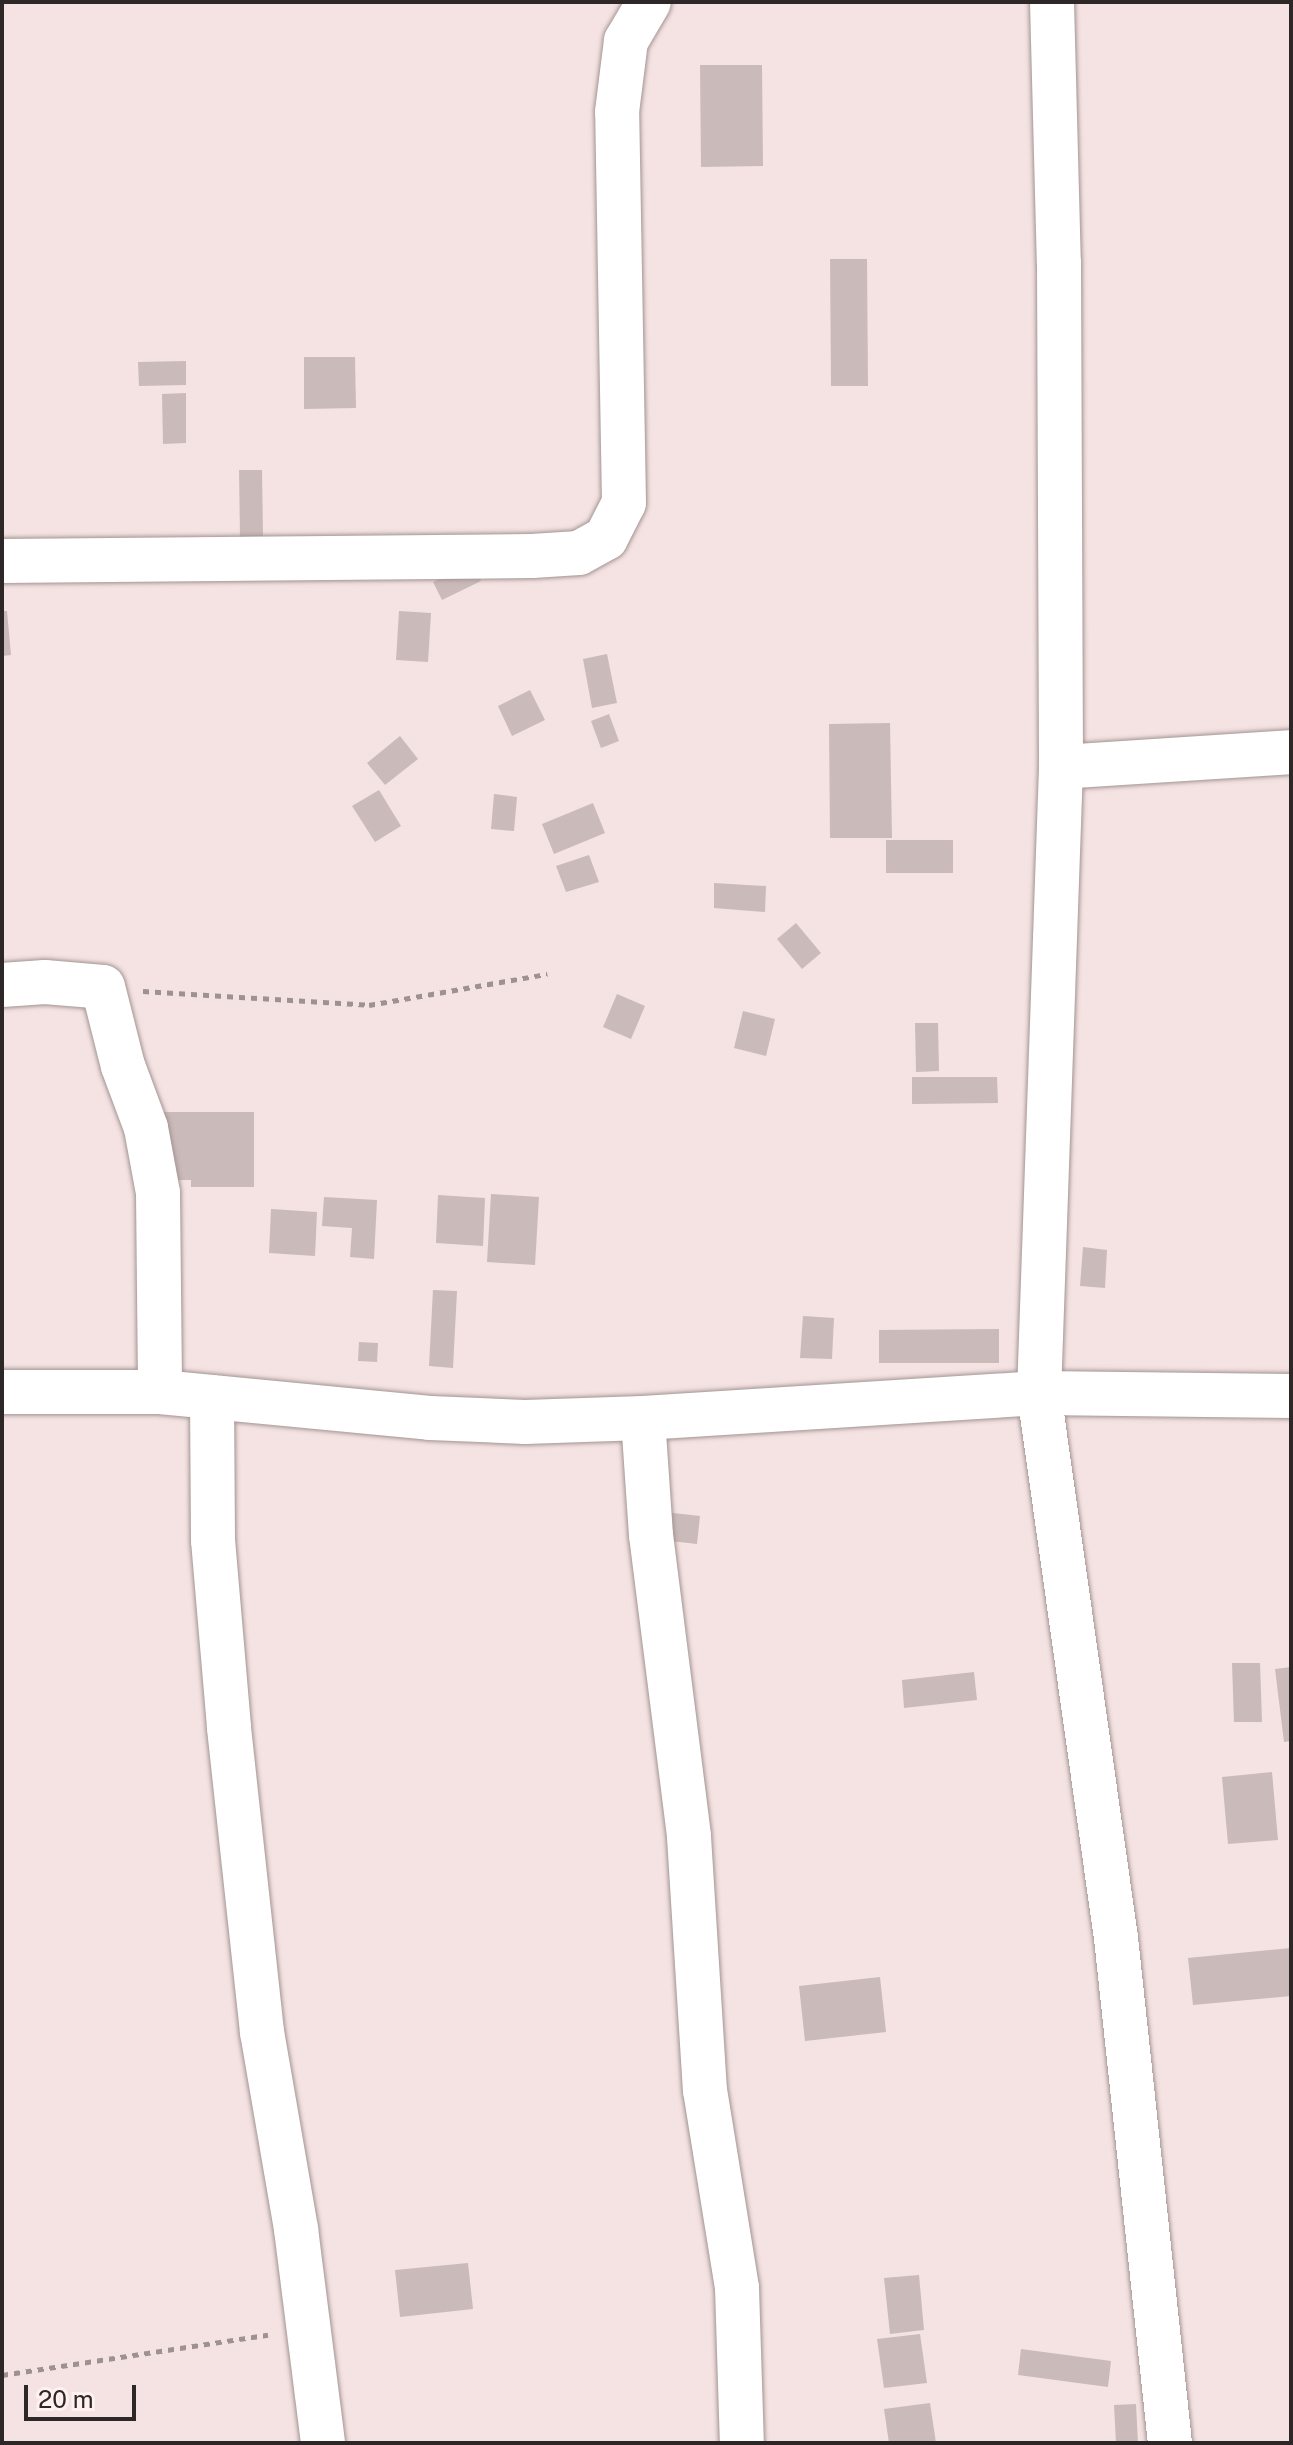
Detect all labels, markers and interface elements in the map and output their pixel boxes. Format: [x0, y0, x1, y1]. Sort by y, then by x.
scale bar [28, 2369, 140, 2419]
text: 20 m [38, 2385, 94, 2413]

